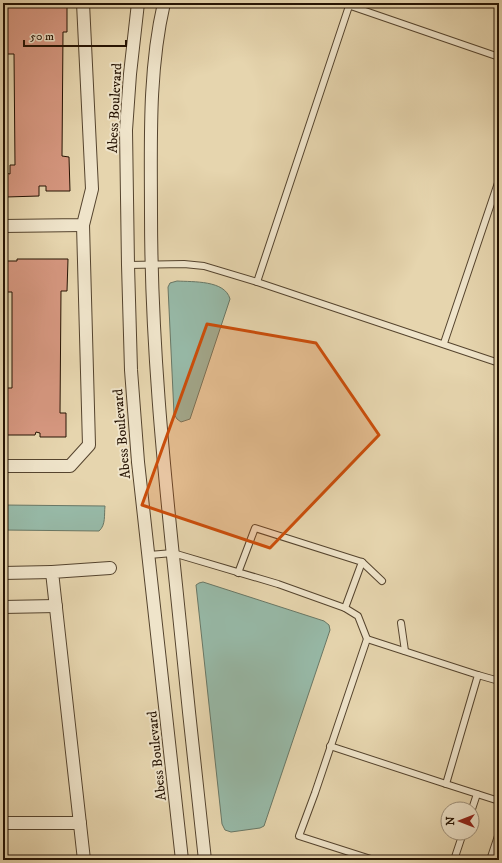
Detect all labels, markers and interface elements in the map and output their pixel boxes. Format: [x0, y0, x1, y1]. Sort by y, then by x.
scale bar [24, 22, 126, 48]
text: 50 m [30, 29, 54, 44]
street label: Abess Boulevard [104, 63, 126, 154]
street label: Abess Boulevard [109, 388, 135, 480]
street label: Abess Boulevard [143, 710, 171, 802]
north arrow [440, 801, 480, 841]
text: N [444, 816, 458, 826]

